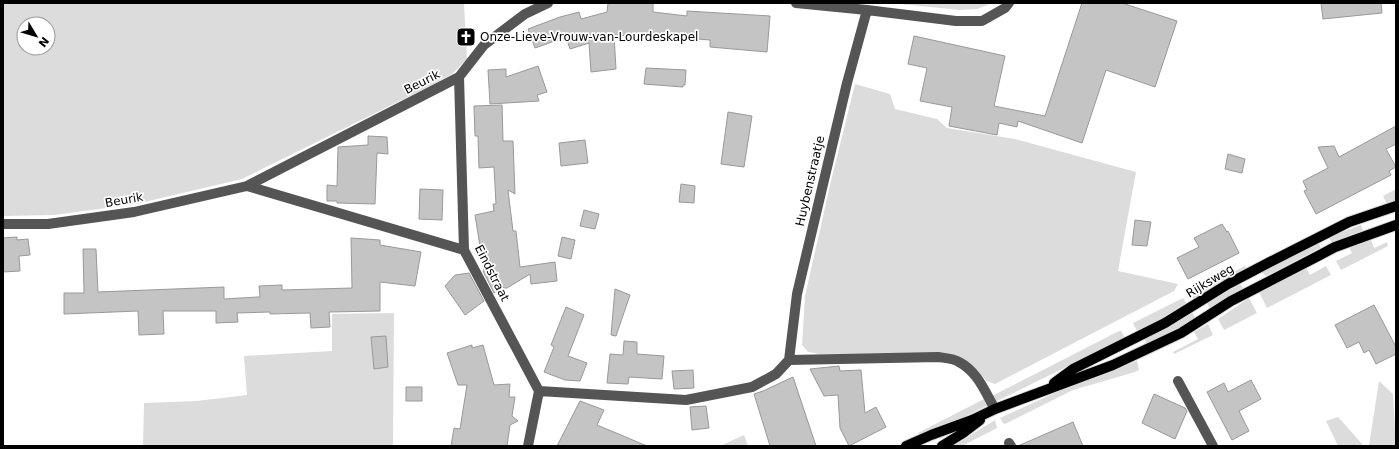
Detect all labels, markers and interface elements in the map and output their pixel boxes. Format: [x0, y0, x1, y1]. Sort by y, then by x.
north arrow [16, 16, 56, 56]
church icon: Onze-Lieve-Vrouw-van-Lourdeskapel [455, 26, 477, 48]
place label: Onze-Lieve-Vrouw-van-Lourdeskapel [480, 30, 698, 44]
text: N [36, 34, 51, 49]
street label: Beurik [402, 67, 442, 97]
street label: Huybenstraatje [793, 134, 827, 228]
street label: Beurik [104, 190, 144, 210]
street label: Eindstraat [472, 242, 512, 304]
street label: Rijksweg [1184, 261, 1236, 301]

